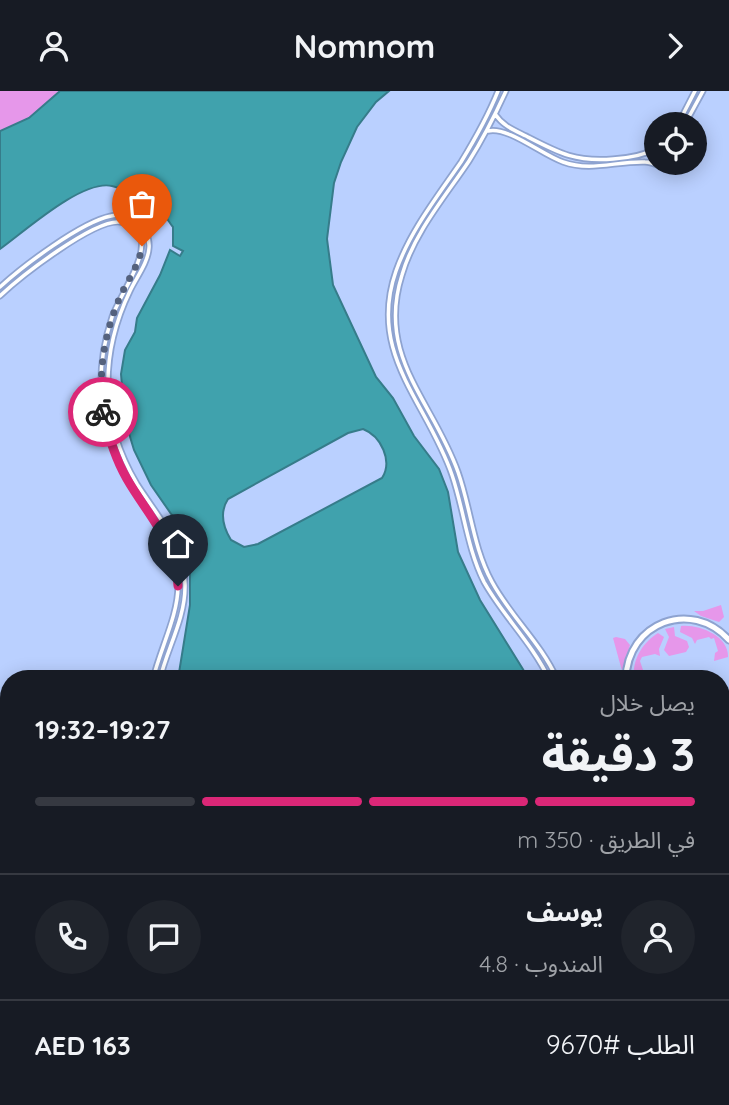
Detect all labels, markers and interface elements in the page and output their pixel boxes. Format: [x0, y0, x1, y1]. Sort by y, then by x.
text: Nomnom [294, 26, 435, 66]
icon: person [35, 27, 73, 65]
icon: forward [656, 27, 694, 65]
map controls [644, 112, 707, 175]
button: locate [644, 112, 707, 175]
pin [112, 174, 172, 246]
icon: bag [123, 185, 161, 223]
courier [68, 377, 138, 447]
icon: bike [84, 393, 122, 431]
pin [148, 514, 208, 586]
icon: home [159, 525, 197, 563]
text: يصل خلال [600, 688, 695, 717]
text: 19:27–19:32 [35, 713, 170, 746]
text: 3 دقيقة [542, 725, 695, 783]
text: في الطريق · 350 m [517, 825, 695, 854]
text: يوسف [526, 895, 603, 928]
button: phone [35, 900, 109, 974]
button: chat [127, 900, 201, 974]
button: person [621, 900, 695, 974]
text: المندوب · 4.8 [479, 949, 603, 978]
text: الطلب #9670 [546, 1028, 695, 1061]
text: AED 163 [35, 1029, 131, 1062]

